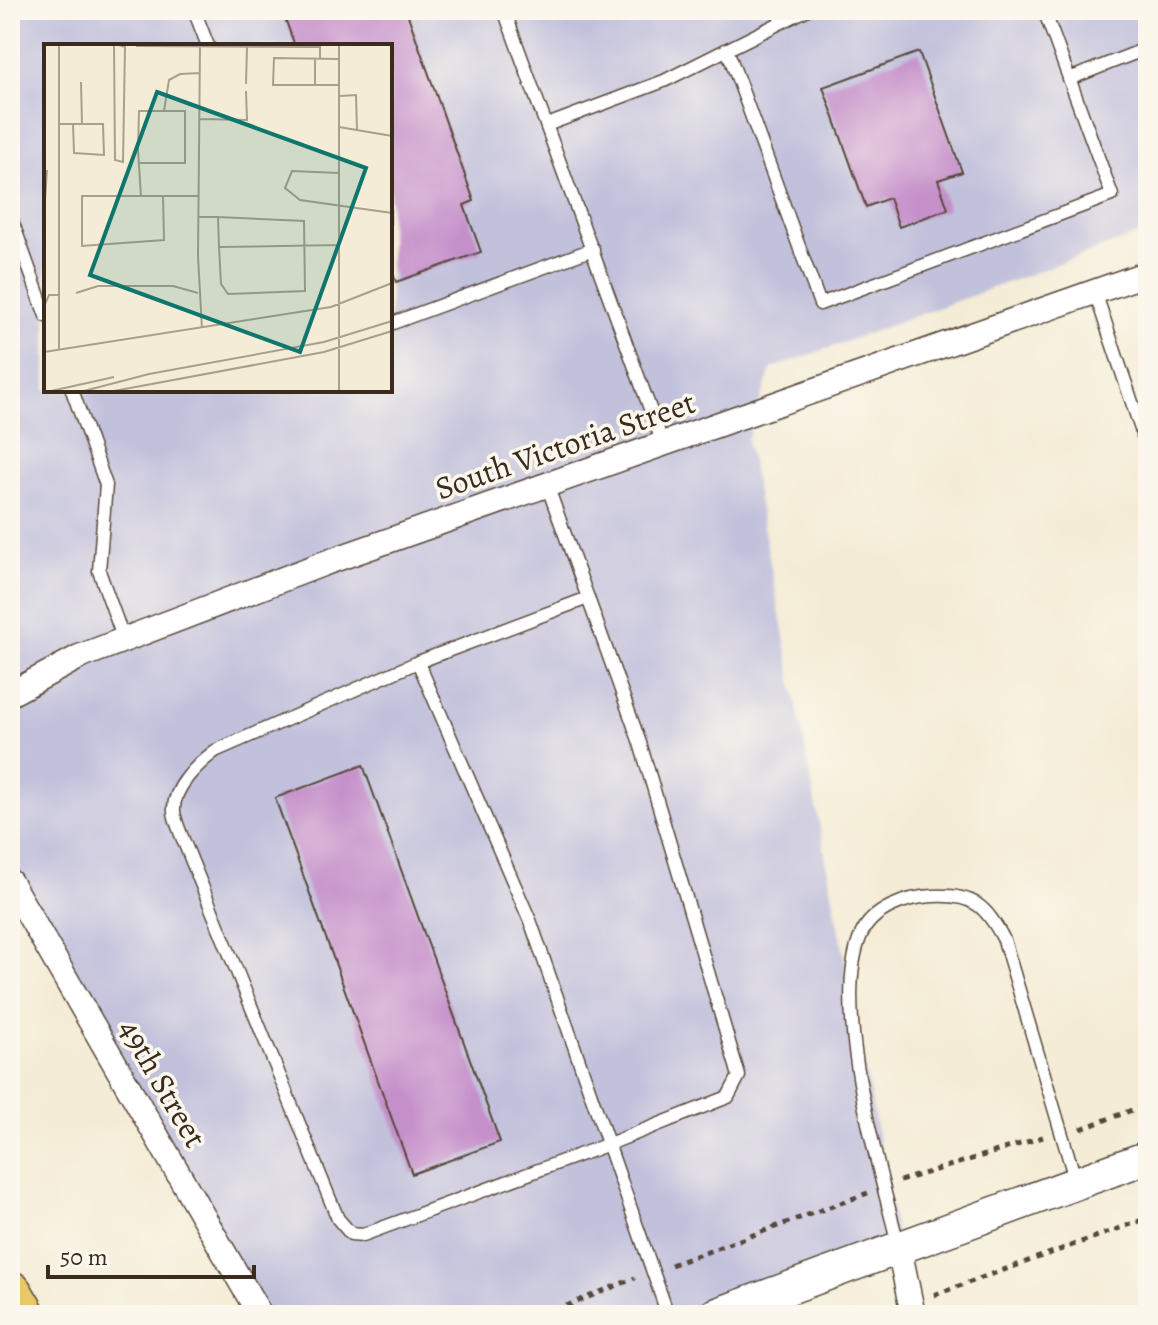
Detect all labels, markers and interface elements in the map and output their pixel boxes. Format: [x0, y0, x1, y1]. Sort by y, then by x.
inset map [44, 44, 392, 392]
street label: South Victoria Street [429, 380, 701, 510]
street label: 49th Street [109, 1011, 217, 1155]
scale bar [48, 1229, 254, 1279]
text: 50 m [60, 1241, 108, 1273]

